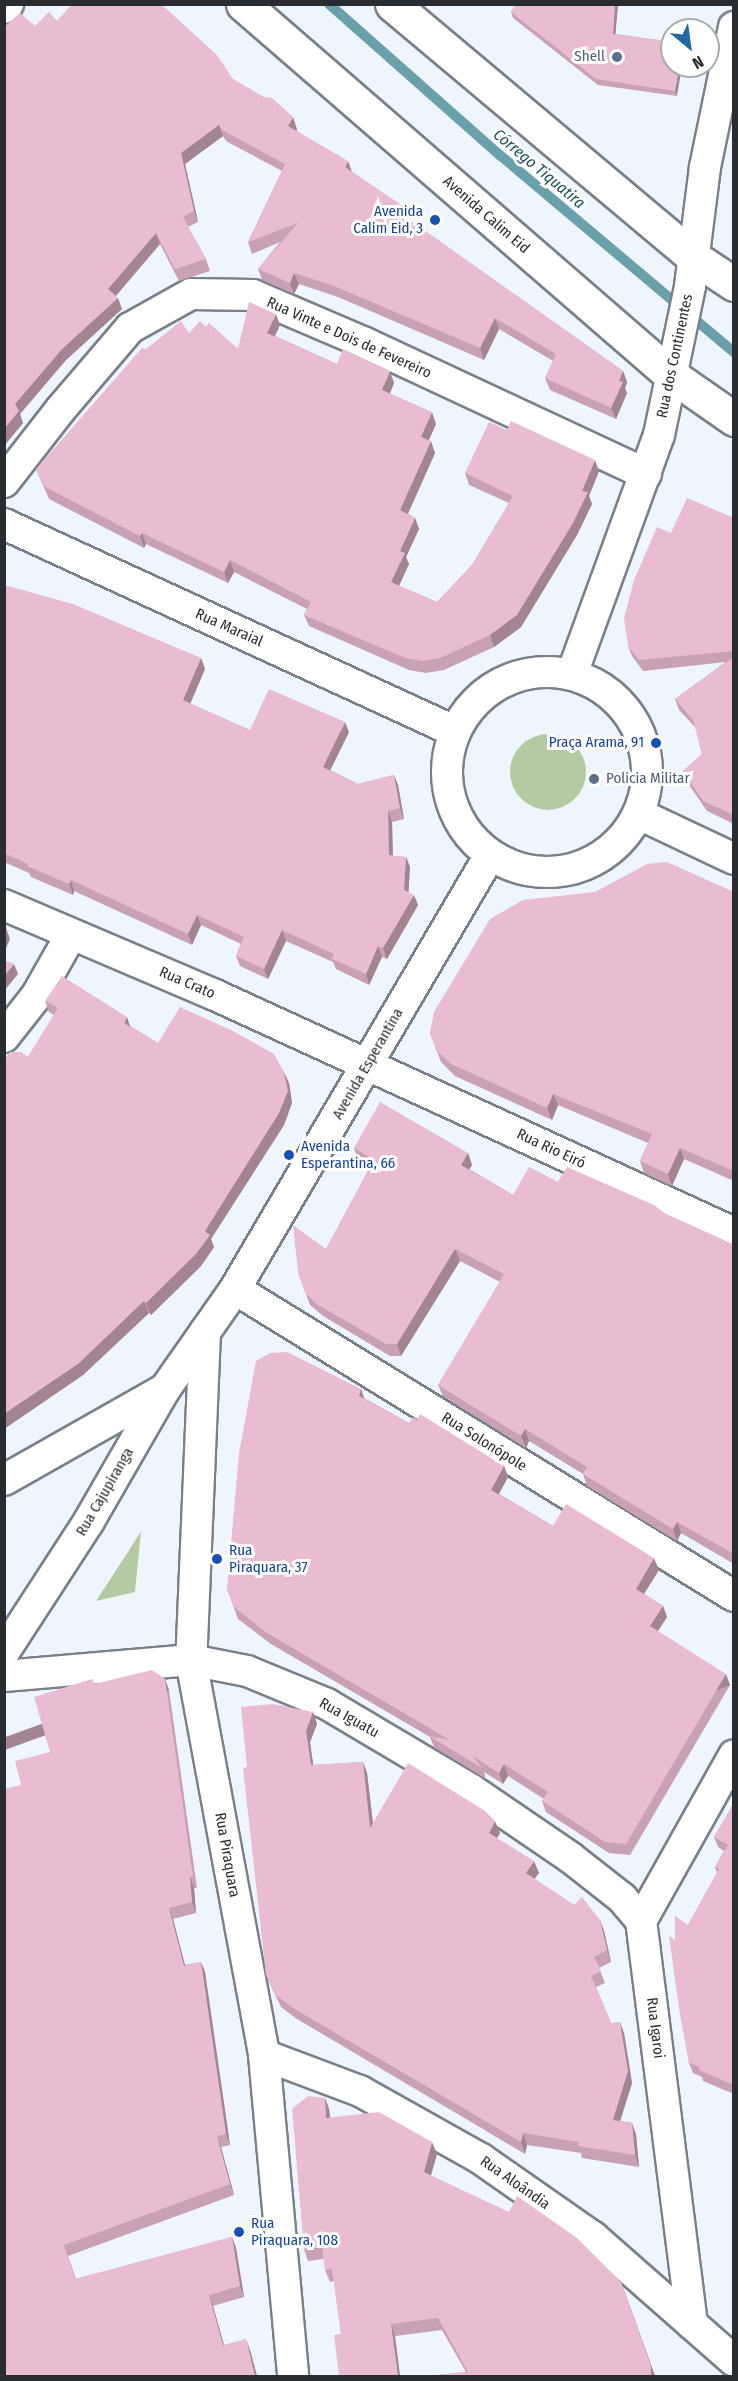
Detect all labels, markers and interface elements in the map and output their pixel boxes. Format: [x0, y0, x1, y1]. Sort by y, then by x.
north arrow [660, 18, 720, 78]
place label: Shell [574, 48, 605, 66]
marker: Shell [610, 50, 624, 64]
text: N [689, 52, 707, 73]
water label: Córrego Tiquatira [489, 125, 589, 213]
street label: Avenida Calim Eid [439, 173, 533, 257]
place label: Avenida Calim Eid, 3 [353, 202, 423, 237]
marker: Avenida Calim Eid, 3 [428, 213, 442, 227]
street label: Rua dos Continentes [653, 292, 697, 420]
street label: Rua Vinte e Dois de Fevereiro [264, 294, 434, 382]
street label: Rua Maraial [192, 605, 266, 651]
place label: Praça Arama, 91 [549, 734, 644, 752]
marker: Praça Arama, 91 [649, 736, 663, 750]
place label: Policia Militar [606, 770, 690, 788]
marker: Policia Militar [587, 772, 601, 786]
street label: Rua Crato [156, 963, 218, 1003]
street label: Avenida Esperantina [329, 1005, 407, 1123]
street label: Rua Rio Eiró [514, 1125, 588, 1173]
place label: Avenida Esperantina, 66 [301, 1137, 395, 1172]
marker: Avenida Esperantina, 66 [282, 1148, 296, 1162]
street label: Rua Solonópole [438, 1409, 530, 1475]
street label: Rua Cajupiranga [72, 1445, 138, 1539]
place label: Rua Piraquara, 37 [229, 1541, 308, 1576]
marker: Rua Piraquara, 37 [210, 1552, 224, 1566]
street label: Rua Iguatu [316, 1694, 382, 1742]
street label: Rua Piraquara [211, 1811, 243, 1899]
street label: Rua Igaroi [642, 1996, 668, 2060]
street label: Rua Aloândia [477, 2152, 553, 2214]
place label: Rua Piraquara, 108 [251, 2214, 338, 2249]
marker: Rua Piraquara, 108 [232, 2225, 246, 2239]

